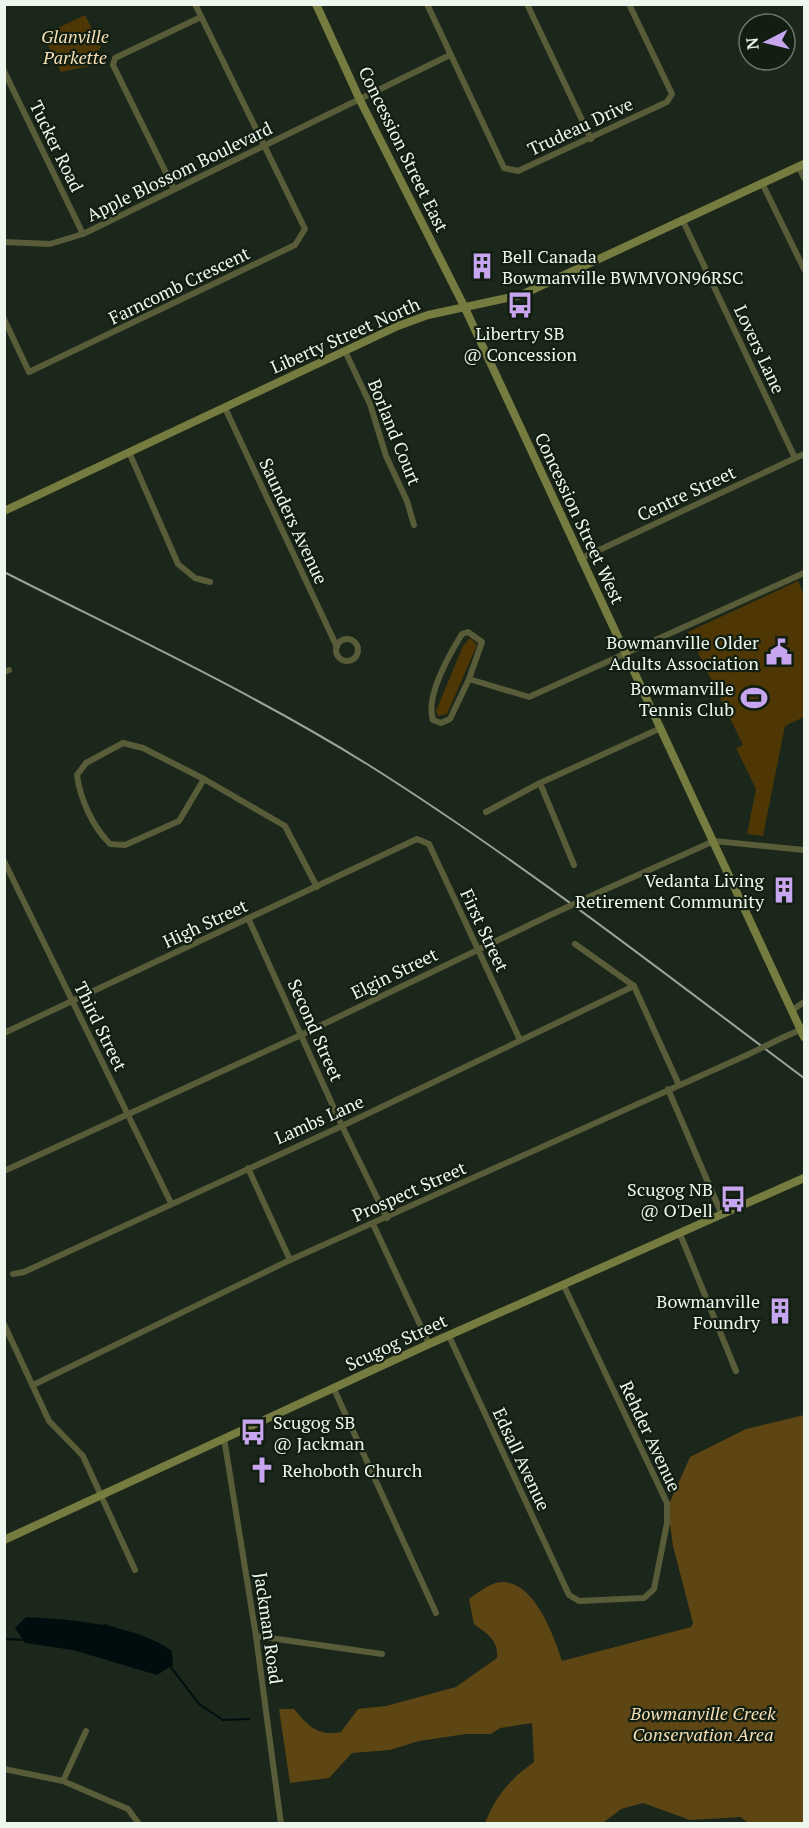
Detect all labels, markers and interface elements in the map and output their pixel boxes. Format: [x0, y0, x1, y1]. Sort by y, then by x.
north arrow [737, 12, 797, 72]
park label: Glanville Parkette [41, 24, 109, 69]
text: N [740, 36, 764, 51]
street label: Concession Street East [353, 62, 455, 236]
street label: Trudeau Drive [523, 91, 637, 161]
street label: Tucker Road [25, 96, 89, 196]
street label: Apple Blossom Boulevard [82, 115, 276, 227]
street label: Farncomb Crescent [105, 240, 254, 330]
place label: Bell Canada Bowmanville BWMVON96RSC [502, 244, 744, 289]
building icon: Bell Canada Bowmanville BWMVON96RSC [467, 251, 497, 281]
bus stop icon: Libertry SB @ Concession [505, 290, 535, 320]
street label: Liberty Street North [267, 291, 424, 379]
street label: Lovers Lane [729, 301, 791, 397]
place label: Libertry SB @ Concession [463, 321, 577, 366]
street label: Borland Court [363, 375, 427, 489]
street label: Concession Street West [530, 428, 630, 608]
street label: Saunders Avenue [254, 454, 334, 588]
street label: Centre Street [633, 460, 739, 526]
place label: Bowmanville Older Adults Association [606, 630, 759, 675]
public building icon: Bowmanville Older Adults Association [764, 637, 794, 667]
place label: Bowmanville Tennis Club [630, 676, 734, 721]
sports icon: Bowmanville Tennis Club [739, 683, 769, 713]
place label: Vedanta Living Retirement Community [575, 868, 765, 913]
building icon: Vedanta Living Retirement Community [769, 875, 799, 905]
street label: First Street [455, 885, 515, 976]
street label: High Street [159, 893, 252, 953]
street label: Elgin Street [347, 941, 442, 1004]
street label: Second Street [283, 975, 349, 1085]
street label: Third Street [69, 977, 133, 1075]
street label: Lambs Lane [271, 1089, 367, 1149]
street label: Prospect Street [348, 1155, 470, 1227]
place label: Scugog NB @ O'Dell [627, 1177, 713, 1222]
bus stop icon: Scugog NB @ O'Dell [718, 1184, 748, 1214]
place label: Bowmanville Foundry [656, 1289, 761, 1334]
building icon: Bowmanville Foundry [765, 1296, 795, 1326]
street label: Scugog Street [341, 1308, 451, 1376]
street label: Rehder Avenue [615, 1377, 687, 1495]
street label: Edsall Avenue [488, 1404, 556, 1514]
place label: Scugog SB @ Jackman [273, 1410, 365, 1455]
bus stop icon: Scugog SB @ Jackman [238, 1417, 268, 1447]
church icon: Rehoboth Church [247, 1455, 277, 1485]
place label: Rehoboth Church [282, 1458, 423, 1482]
street label: Jackman Road [249, 1570, 289, 1686]
park label: Bowmanville Creek Conservation Area [629, 1701, 776, 1746]

